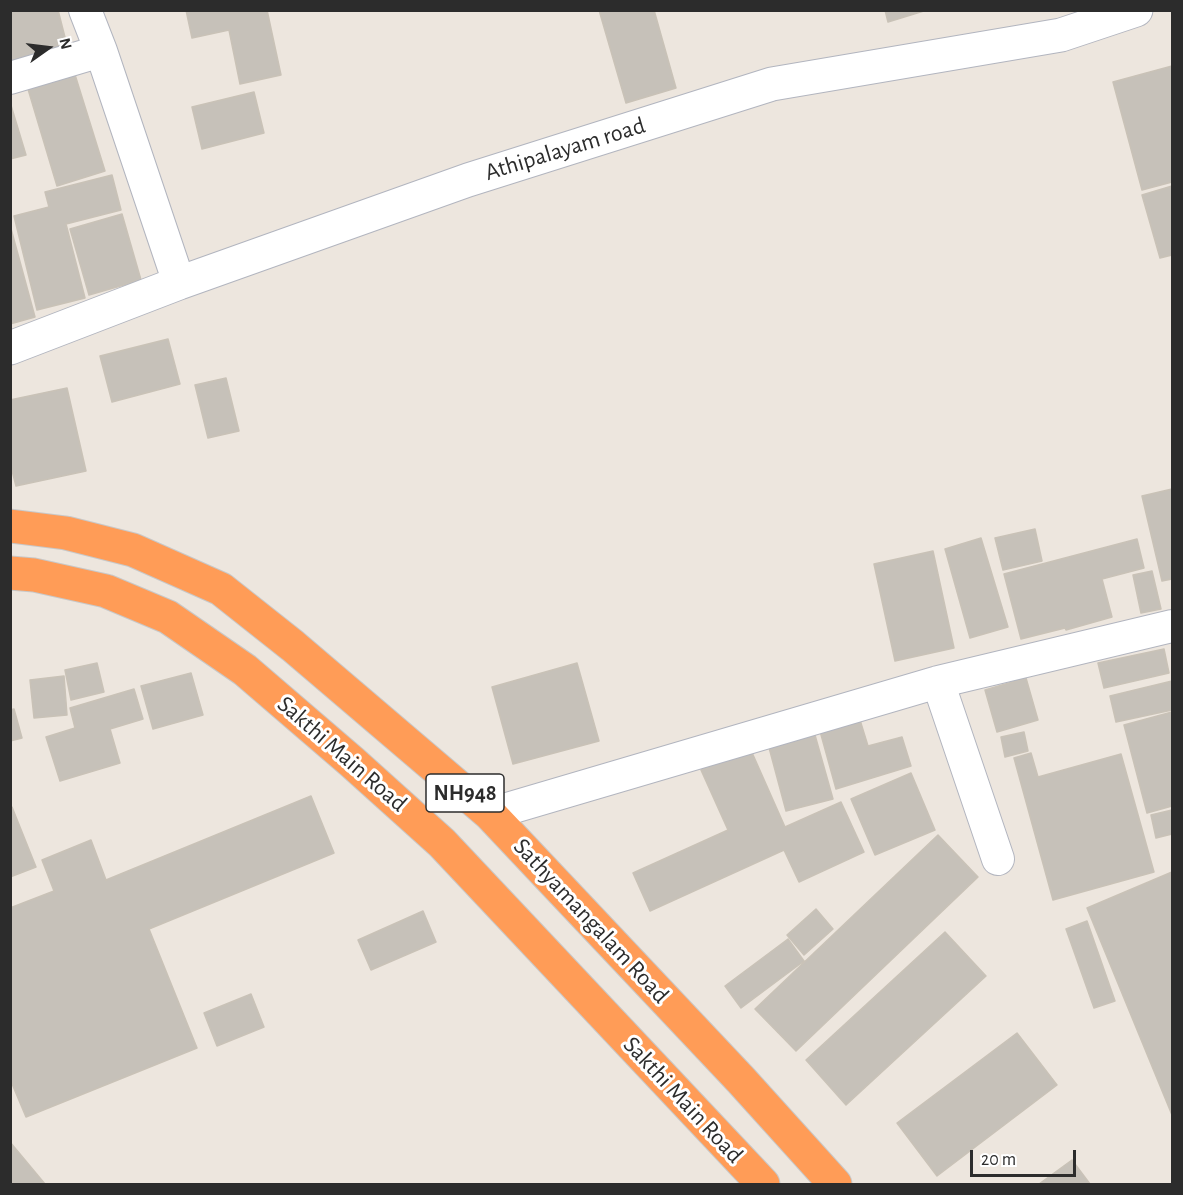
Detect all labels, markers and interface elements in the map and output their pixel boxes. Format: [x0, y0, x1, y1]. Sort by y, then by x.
north arrow [18, 18, 78, 78]
text: N [56, 36, 75, 51]
street label: Athipalayam road [481, 111, 649, 187]
street label: Sakthi Main Road [271, 690, 413, 818]
road number: NH948 [426, 774, 504, 812]
street label: Sathyamangalam Road [507, 833, 675, 1009]
street label: Sakthi Main Road [617, 1031, 749, 1169]
scale bar [973, 1138, 1080, 1176]
text: 20 m [981, 1151, 1016, 1169]

